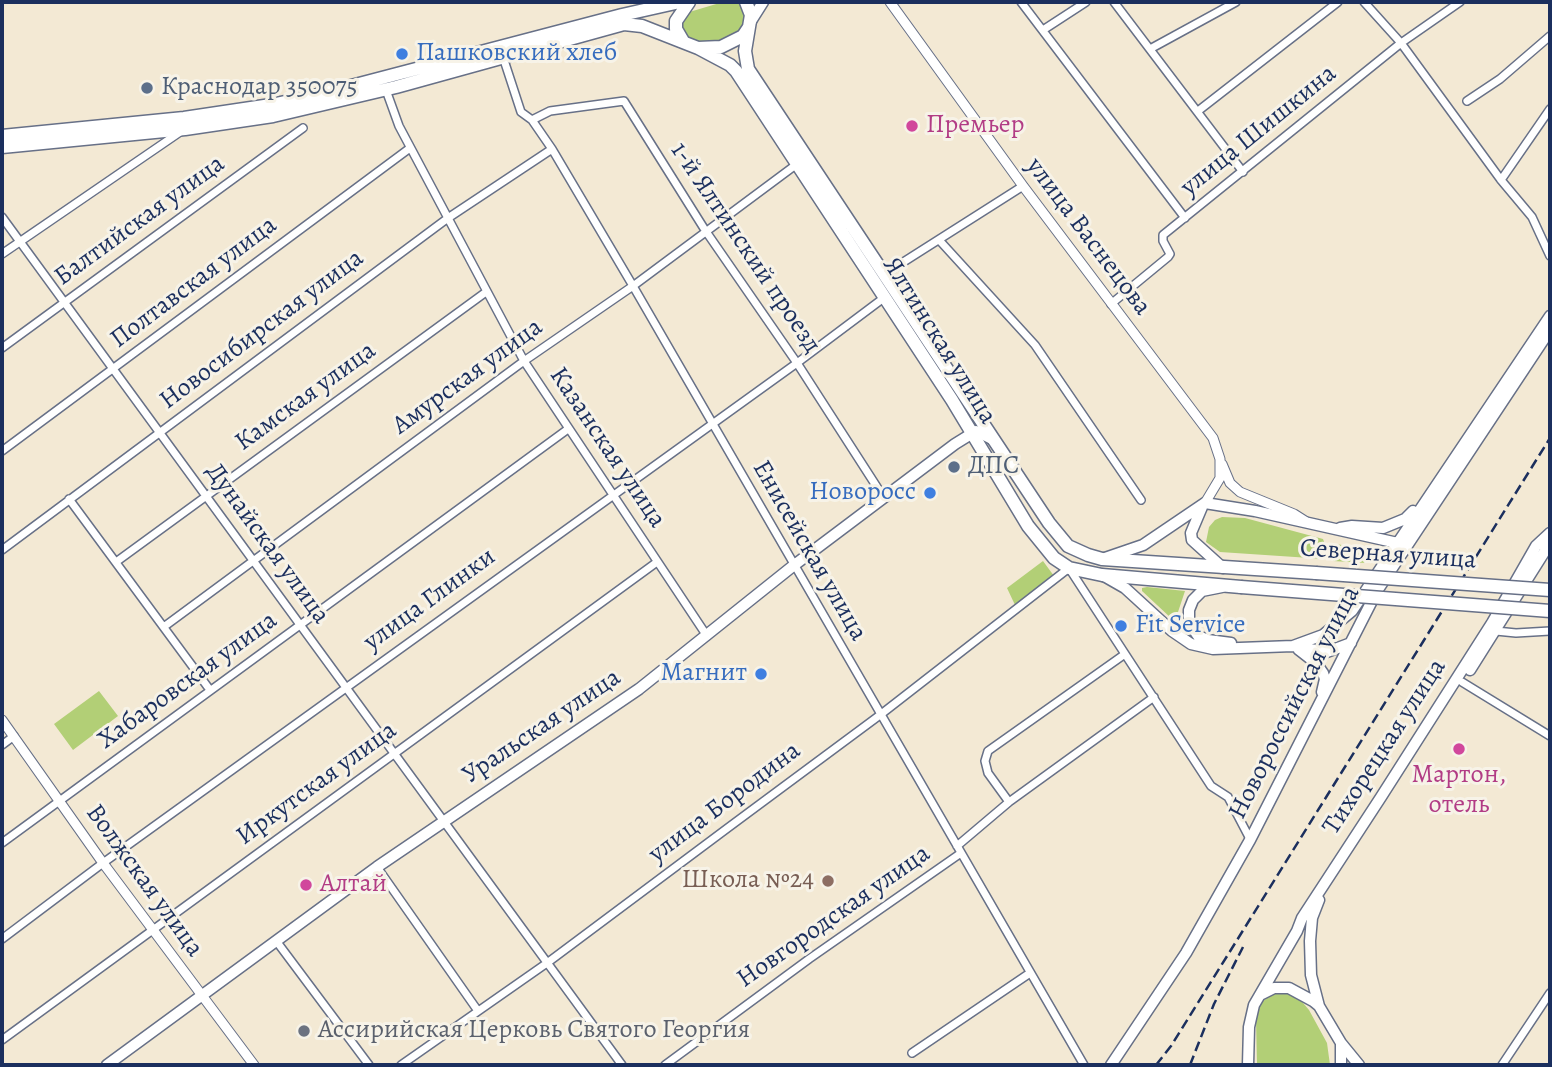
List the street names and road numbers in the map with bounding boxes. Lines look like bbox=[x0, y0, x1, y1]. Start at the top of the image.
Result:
street label: улица Шишкина bbox=[1175, 59, 1343, 203]
street label: 1-й Ялтинский проезд bbox=[663, 137, 827, 359]
street label: Балтийская улица bbox=[49, 149, 231, 293]
street label: улица Васнецова bbox=[1019, 152, 1157, 322]
street label: Полтавская улица bbox=[105, 210, 283, 356]
street label: Новосибирская улица bbox=[154, 243, 370, 417]
street label: Ялтинская улица bbox=[875, 252, 1003, 430]
street label: Амурская улица bbox=[387, 312, 549, 442]
street label: Камская улица bbox=[230, 336, 382, 458]
street label: Казанская улица bbox=[542, 362, 672, 534]
street label: Енисейская улица bbox=[745, 455, 873, 647]
street label: Дунайская улица bbox=[198, 458, 336, 630]
street label: Северная улица bbox=[1299, 533, 1477, 577]
street label: улица Глинки bbox=[358, 542, 502, 658]
street label: Новороссийская улица bbox=[1223, 581, 1367, 825]
street label: Хабаровская улица bbox=[92, 606, 284, 756]
street label: Тихорецкая улица bbox=[1317, 653, 1453, 841]
street label: Уральская улица bbox=[457, 663, 627, 791]
street label: Иркутская улица bbox=[231, 715, 403, 853]
street label: улица Бородина bbox=[643, 736, 807, 870]
street label: Волжская улица bbox=[78, 799, 210, 963]
street label: Новгородская улица bbox=[731, 839, 937, 995]

